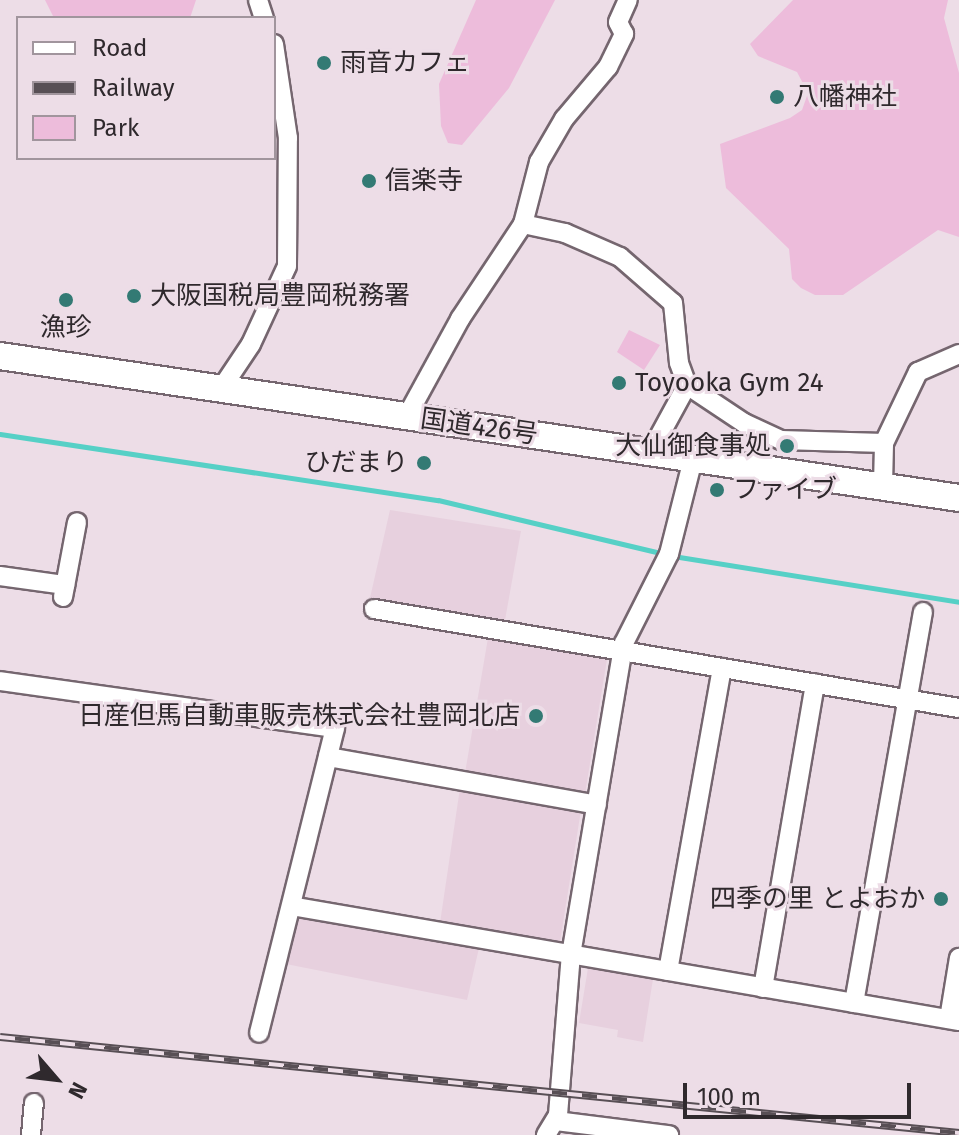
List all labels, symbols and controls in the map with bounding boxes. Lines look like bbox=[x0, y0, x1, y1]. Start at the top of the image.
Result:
legend bbox=[16, 16, 276, 160]
text: Road bbox=[92, 34, 147, 62]
place label: 雨音カフェ bbox=[340, 47, 470, 79]
marker: 雨音カフェ bbox=[315, 54, 333, 72]
text: Railway bbox=[92, 74, 175, 102]
place label: 八幡神社 bbox=[793, 81, 897, 113]
marker: 八幡神社 bbox=[768, 88, 786, 106]
text: Park bbox=[92, 114, 139, 142]
place label: 信楽寺 bbox=[385, 165, 463, 197]
marker: 信楽寺 bbox=[360, 172, 378, 190]
place label: 大阪国税局豊岡税務署 bbox=[150, 280, 410, 312]
marker: 大阪国税局豊岡税務署 bbox=[125, 287, 143, 305]
marker: 漁珍 bbox=[57, 291, 75, 309]
place label: 漁珍 bbox=[40, 312, 92, 344]
place label: Toyooka Gym 24 bbox=[635, 367, 823, 399]
marker: Toyooka Gym 24 bbox=[610, 374, 628, 392]
street label: 国道426号 bbox=[418, 403, 540, 451]
place label: 大仙御食事処 bbox=[615, 430, 771, 462]
marker: 大仙御食事処 bbox=[778, 437, 796, 455]
place label: ひだまり bbox=[304, 447, 408, 479]
marker: ひだまり bbox=[415, 454, 433, 472]
place label: ファイブ bbox=[733, 474, 837, 506]
marker: ファイブ bbox=[708, 481, 726, 499]
place label: 日産但馬自動車販売株式会社豊岡北店 bbox=[78, 700, 520, 732]
marker: 日産但馬自動車販売株式会社豊岡北店 bbox=[527, 707, 545, 725]
place label: 四季の里 とよおか bbox=[710, 883, 925, 915]
marker: 四季の里 とよおか bbox=[932, 890, 950, 908]
north arrow bbox=[16, 1039, 96, 1119]
scale bar bbox=[687, 1067, 915, 1117]
text: N bbox=[62, 1078, 93, 1103]
text: 100 m bbox=[697, 1083, 761, 1111]

